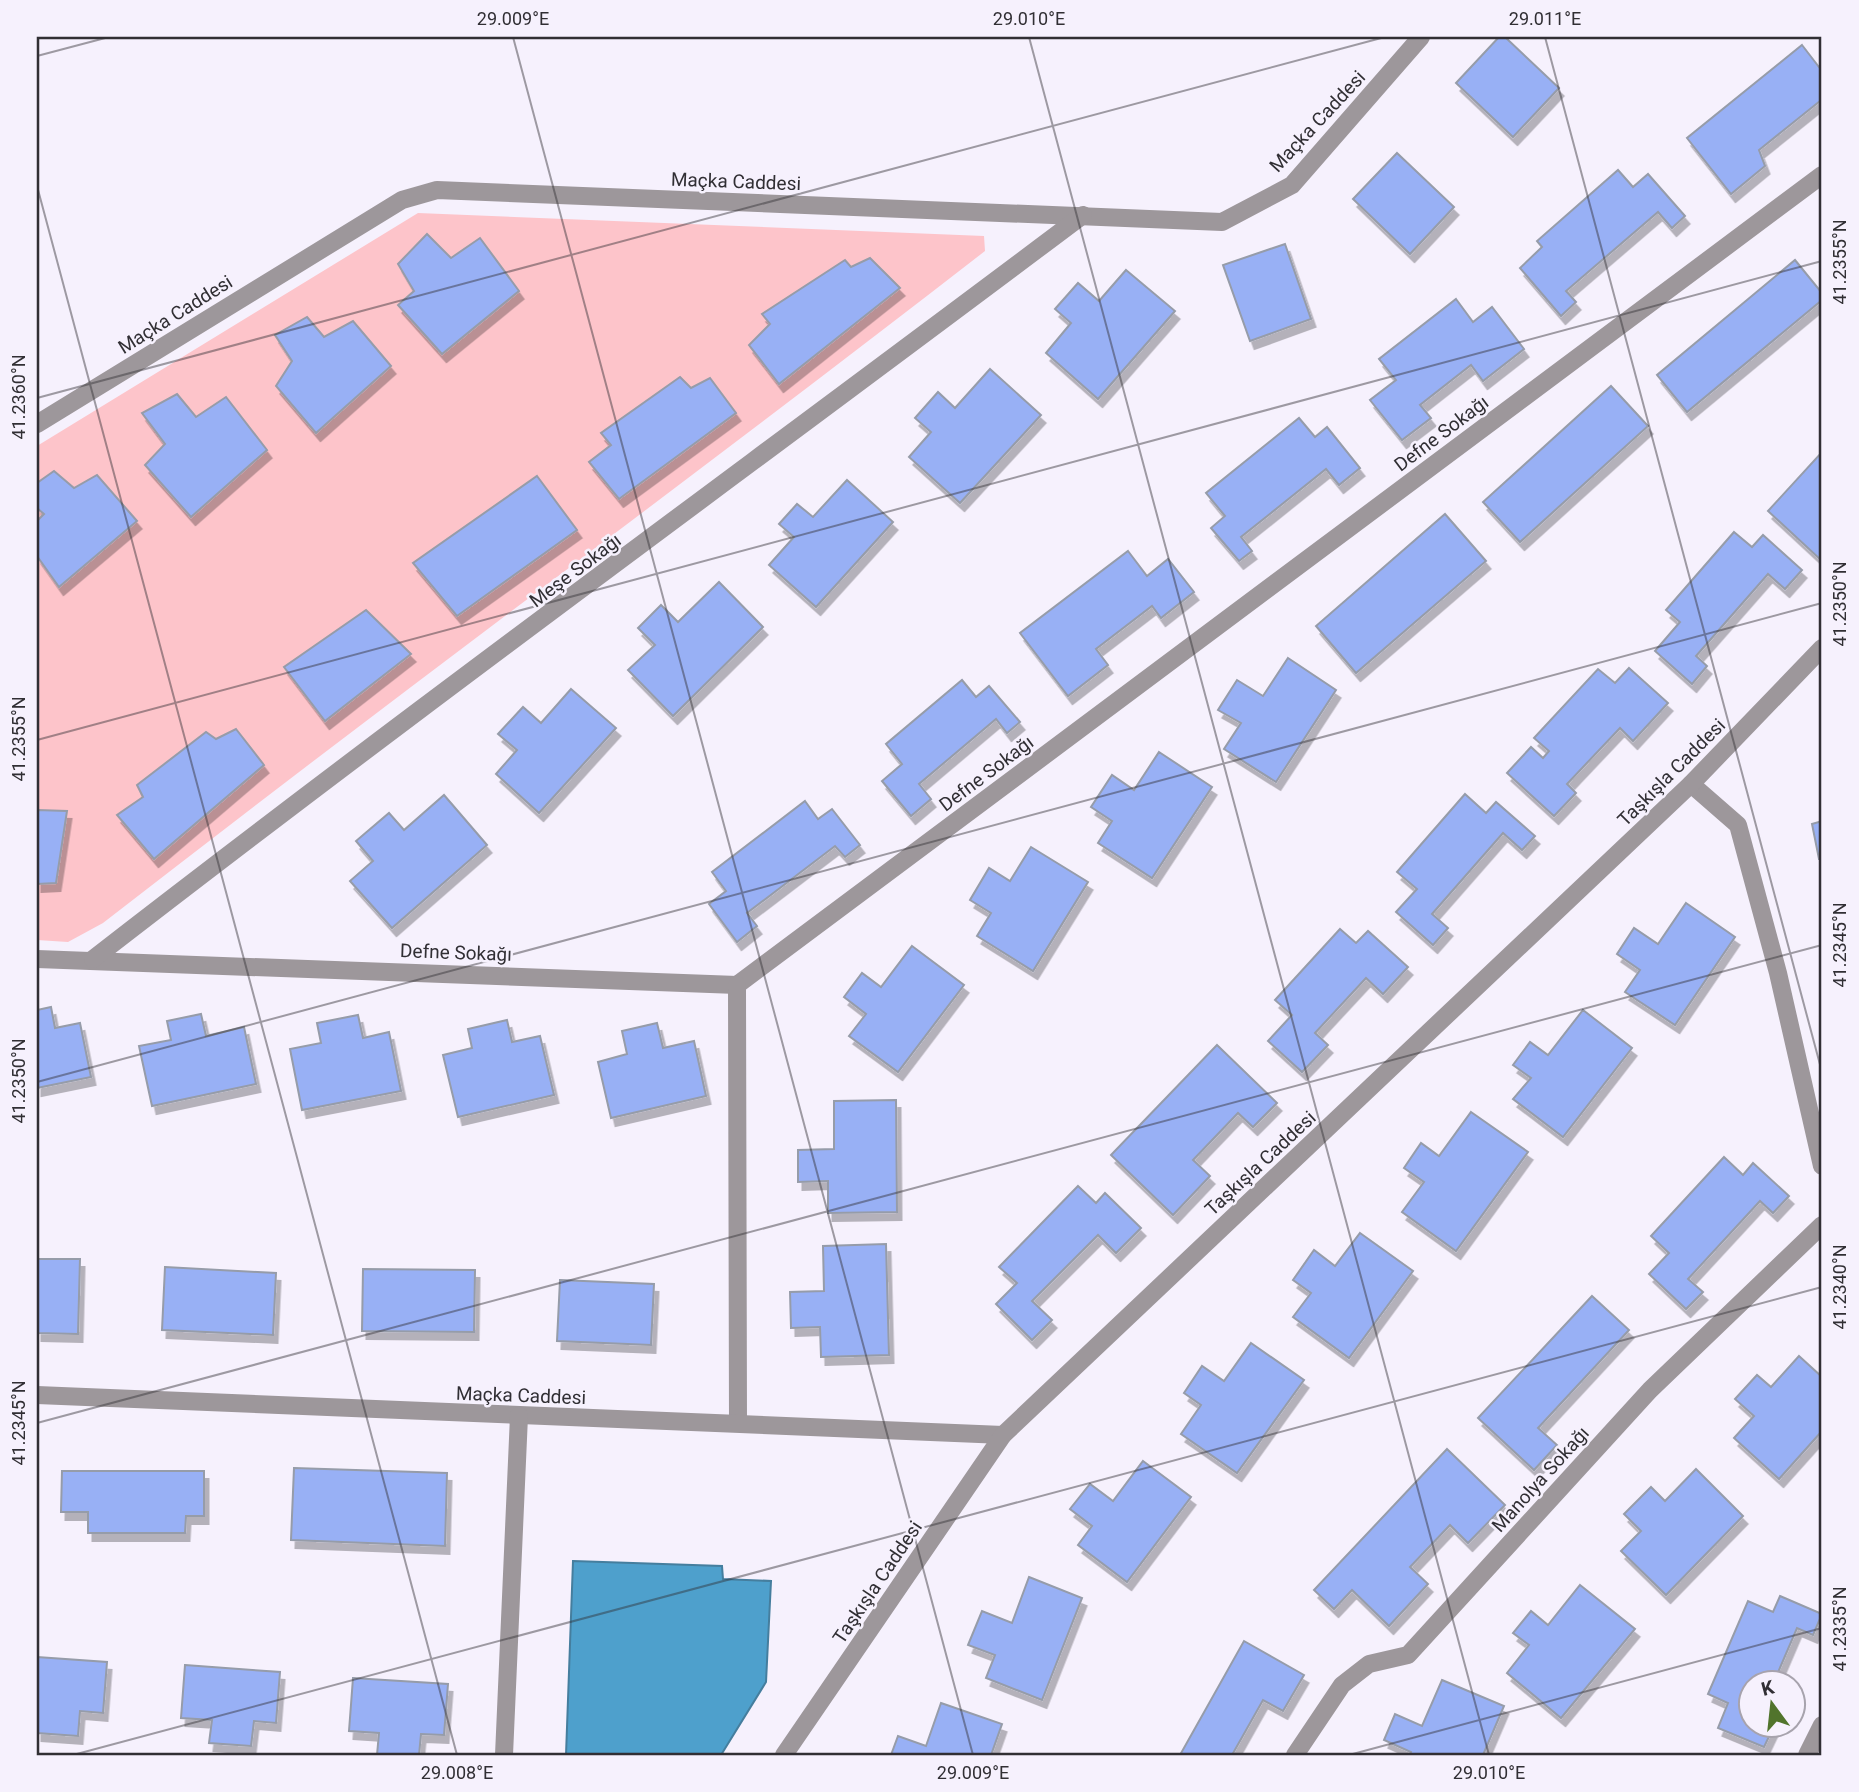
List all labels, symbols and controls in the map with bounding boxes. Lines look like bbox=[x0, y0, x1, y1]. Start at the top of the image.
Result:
text: 29.009°E bbox=[477, 8, 549, 29]
text: 29.010°E bbox=[993, 8, 1065, 29]
text: 29.011°E bbox=[1509, 8, 1581, 29]
street label: Maçka Caddesi bbox=[1265, 66, 1370, 177]
street label: Maçka Caddesi bbox=[671, 168, 801, 195]
text: 41.2355°N bbox=[1829, 219, 1850, 305]
street label: Maçka Caddesi bbox=[114, 270, 237, 359]
text: 41.2360°N bbox=[8, 354, 29, 440]
street label: Defne Sokağı bbox=[1390, 391, 1493, 476]
street label: Meşe Sokağı bbox=[525, 529, 626, 612]
text: 41.2350°N bbox=[1829, 561, 1850, 647]
text: 41.2355°N bbox=[8, 696, 29, 782]
street label: Taşkışla Caddesi bbox=[1613, 714, 1730, 831]
street label: Defne Sokağı bbox=[935, 731, 1038, 816]
text: 41.2345°N bbox=[1829, 902, 1850, 988]
street label: Defne Sokağı bbox=[400, 939, 512, 966]
text: 41.2350°N bbox=[8, 1038, 29, 1124]
street label: Taşkışla Caddesi bbox=[1200, 1106, 1320, 1220]
text: 41.2340°N bbox=[1829, 1244, 1850, 1330]
text: 41.2345°N bbox=[8, 1380, 29, 1466]
street label: Maçka Caddesi bbox=[456, 1382, 586, 1409]
street label: Manolya Sokağı bbox=[1487, 1422, 1594, 1537]
street label: Taşkışla Caddesi bbox=[828, 1517, 927, 1648]
text: 41.2335°N bbox=[1829, 1586, 1850, 1672]
north arrow bbox=[1736, 1670, 1806, 1740]
text: K bbox=[1759, 1675, 1777, 1701]
text: 29.008°E bbox=[421, 1762, 493, 1783]
text: 29.009°E bbox=[937, 1762, 1009, 1783]
text: 29.010°E bbox=[1453, 1762, 1525, 1783]

